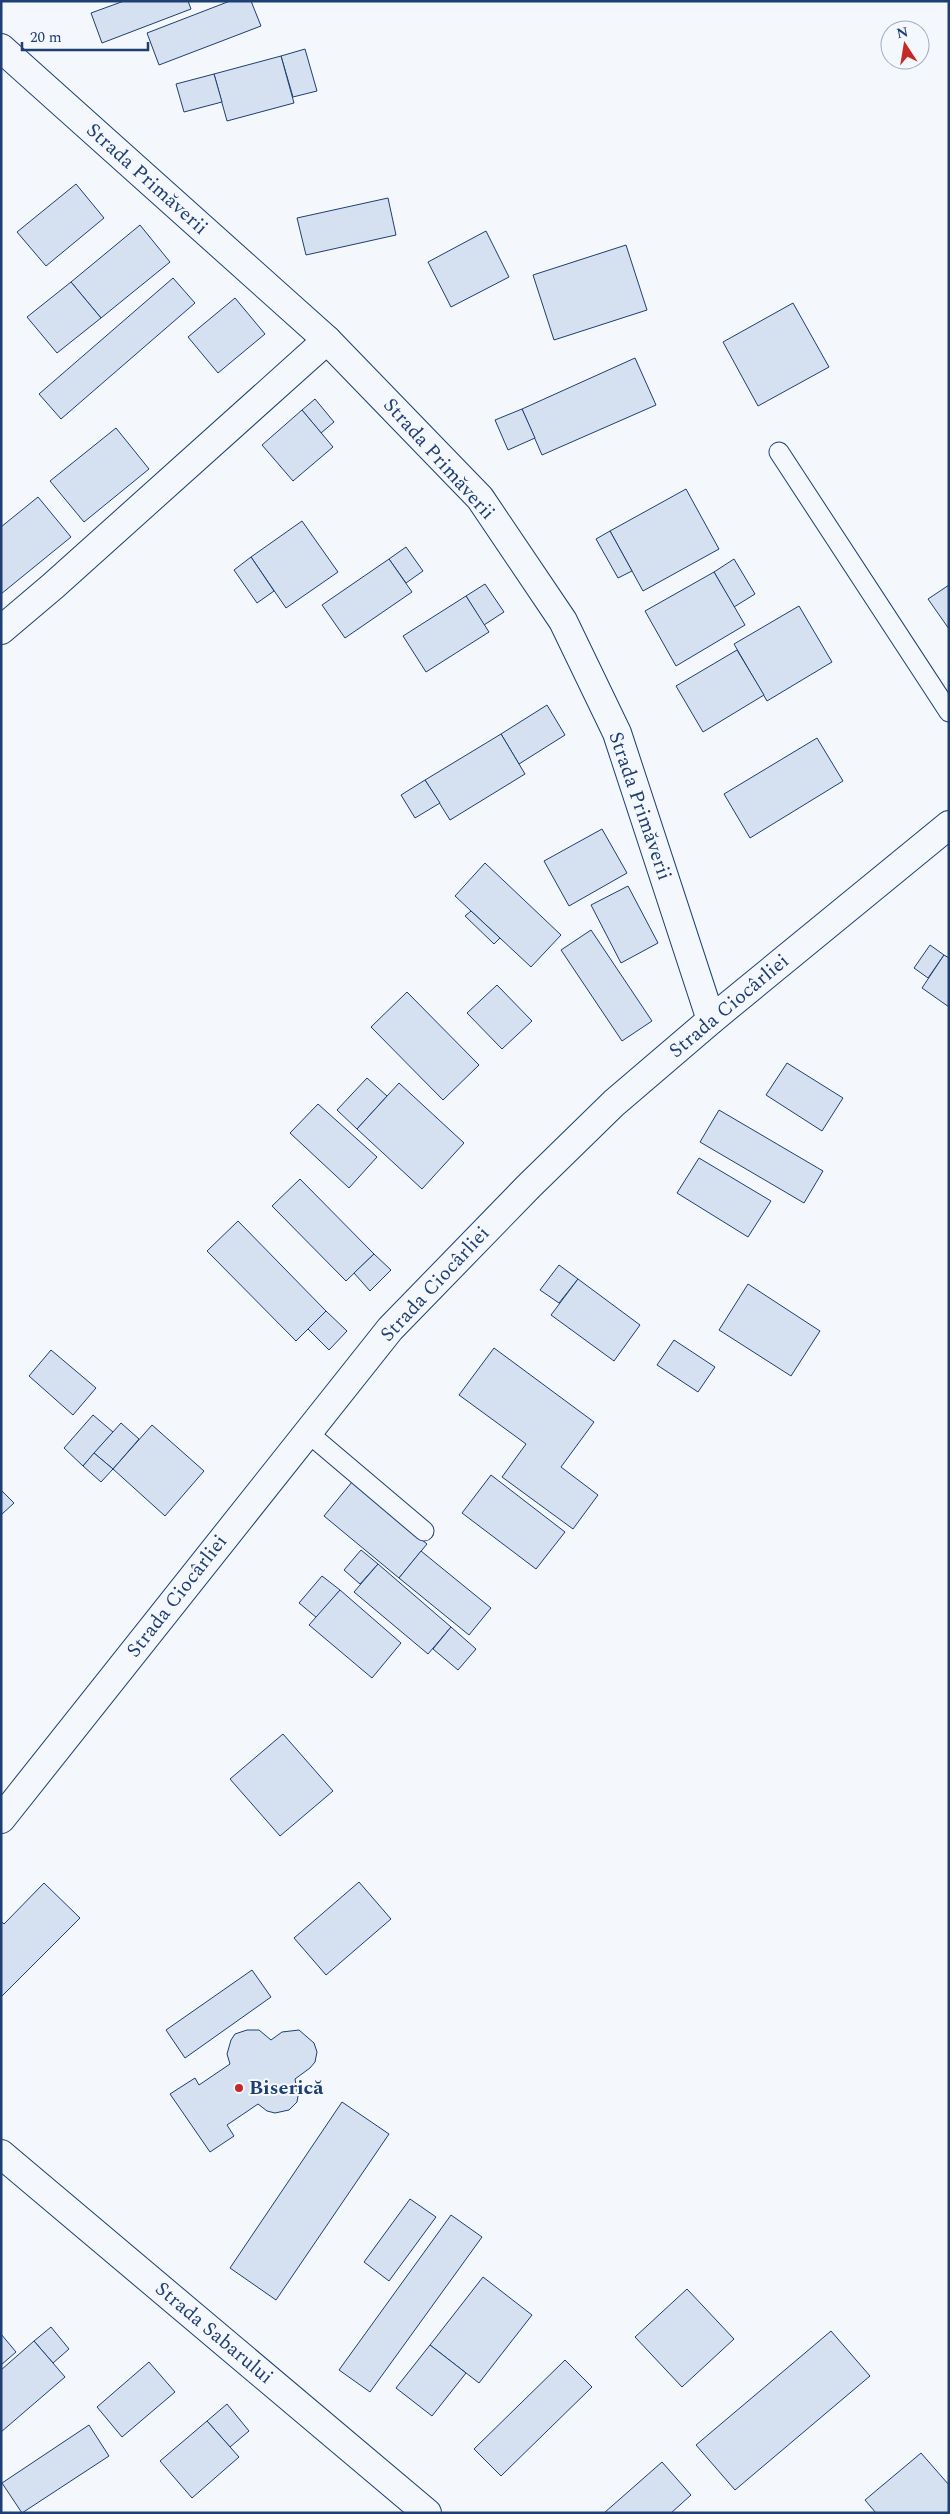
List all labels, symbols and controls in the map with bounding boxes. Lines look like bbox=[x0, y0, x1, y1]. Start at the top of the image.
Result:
scale bar bbox=[22, 20, 149, 52]
north arrow bbox=[880, 20, 930, 70]
text: N bbox=[895, 21, 910, 44]
text: 20 m bbox=[30, 26, 62, 49]
street label: Strada Primăverii bbox=[79, 116, 215, 242]
street label: Strada Primăverii bbox=[376, 391, 502, 527]
street label: Strada Primăverii bbox=[601, 728, 679, 884]
street label: Strada Ciocârliei bbox=[662, 947, 796, 1065]
street label: Strada Ciocârliei bbox=[373, 1219, 497, 1349]
street label: Strada Ciocârliei bbox=[119, 1528, 235, 1664]
place label: Biserică bbox=[249, 2073, 324, 2103]
marker: Biserică bbox=[233, 2082, 245, 2094]
street label: Strada Sabarului bbox=[148, 2274, 280, 2392]

